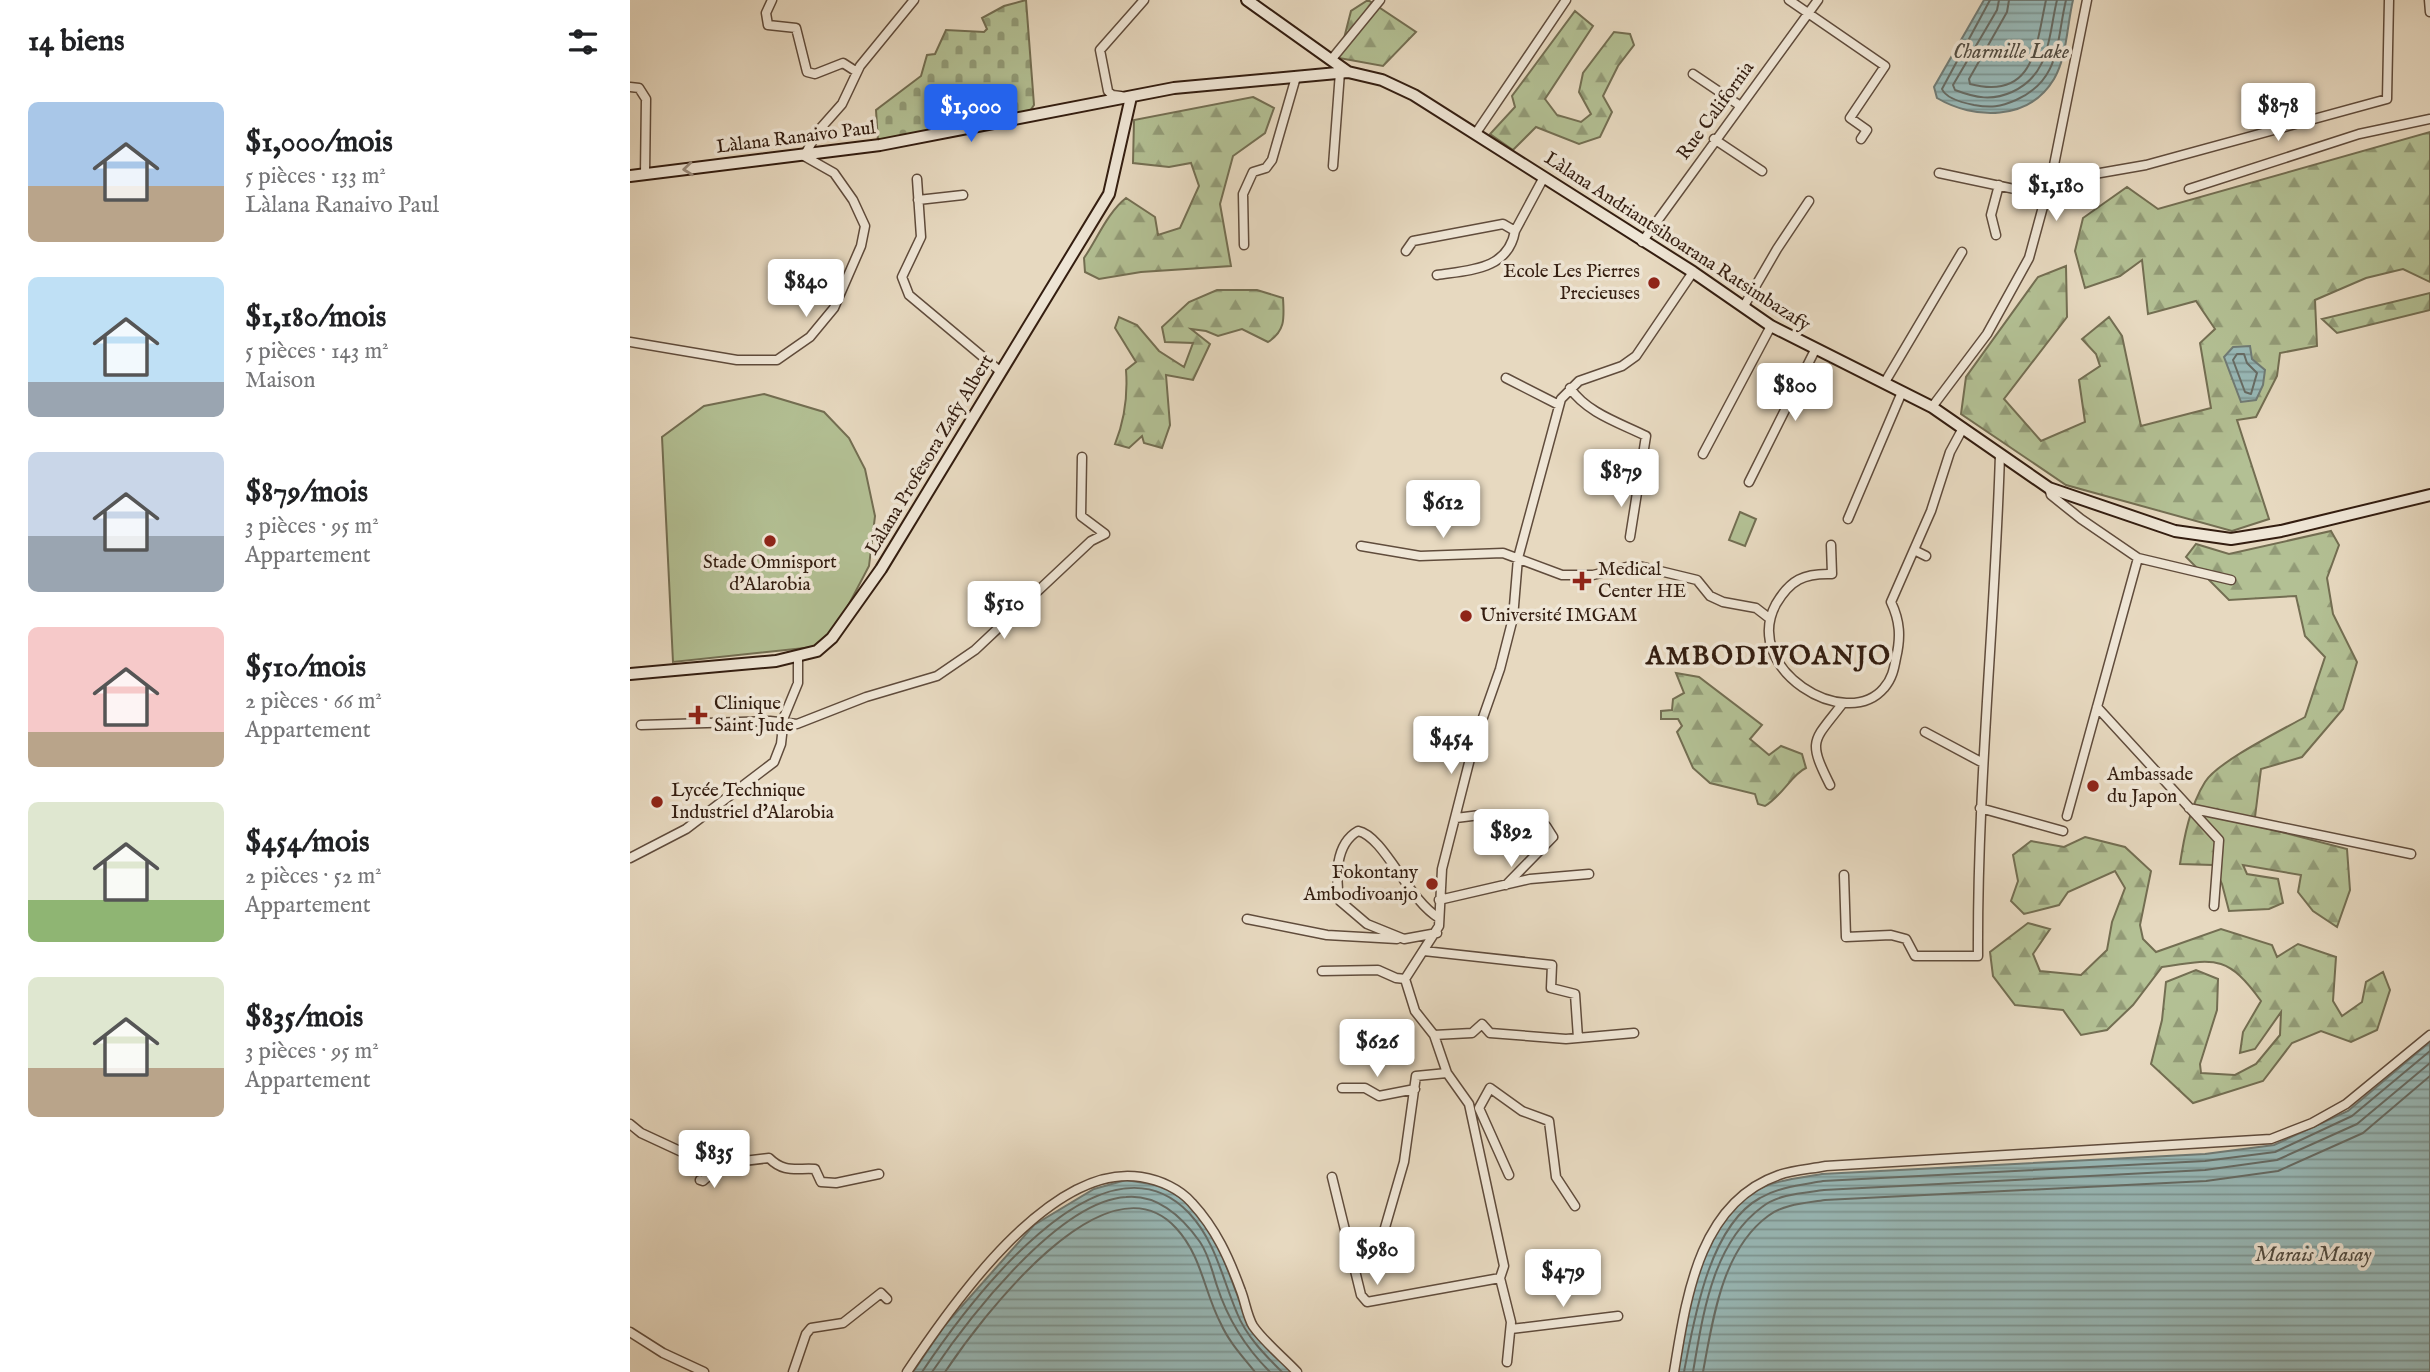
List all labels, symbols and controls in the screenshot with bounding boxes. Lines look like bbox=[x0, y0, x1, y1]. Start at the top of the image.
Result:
text: 14 biens bbox=[28, 23, 125, 61]
icon: filters bbox=[564, 23, 602, 61]
water label: Charmille Lake bbox=[1953, 39, 2069, 66]
street label: Rue California bbox=[1672, 56, 1760, 165]
pin: $878 bbox=[2237, 83, 2319, 143]
pin: $1,000 bbox=[914, 85, 1028, 144]
text: $878 bbox=[2257, 91, 2299, 120]
text: $1,000 bbox=[940, 92, 1002, 121]
street label: Làlana Ranaivo Paul bbox=[715, 116, 878, 160]
text: $1,000/mois bbox=[245, 124, 393, 162]
icon: home bbox=[84, 130, 168, 214]
street label: Làlana Andriantsihoarana Ratsimbazafy bbox=[1539, 147, 1815, 338]
one-way arrow bbox=[682, 161, 694, 176]
text: 5 pièces · 133 m² bbox=[245, 162, 386, 191]
pin: $1,180 bbox=[1999, 164, 2113, 223]
text: $1,180 bbox=[2028, 171, 2084, 200]
text: Làlana Ranaivo Paul bbox=[245, 191, 439, 220]
pin: $840 bbox=[765, 260, 847, 319]
place label: Ecole Les Pierres Precieuses bbox=[1503, 260, 1640, 306]
text: $840 bbox=[784, 267, 828, 296]
marker: Ecole Les Pierres Precieuses bbox=[1646, 275, 1662, 291]
text: $1,180/mois bbox=[245, 299, 386, 337]
icon: home bbox=[84, 305, 168, 389]
text: 5 pièces · 143 m² bbox=[245, 337, 389, 366]
street label: Làlana Profesora Zafy Albert bbox=[861, 350, 1000, 560]
pin: $800 bbox=[1754, 364, 1836, 423]
text: Maison bbox=[245, 366, 315, 395]
text: $800 bbox=[1773, 371, 1817, 400]
pin: $879 bbox=[1580, 449, 1662, 509]
text: $879 bbox=[1600, 457, 1642, 486]
text: $879/mois bbox=[245, 474, 368, 512]
icon: home bbox=[84, 480, 168, 564]
pin: $612 bbox=[1402, 480, 1484, 540]
text: $612 bbox=[1422, 488, 1464, 517]
text: 3 pièces · 95 m² bbox=[245, 512, 379, 541]
marker: Stade Omnisport d'Alarobia bbox=[762, 533, 778, 549]
text: Appartement bbox=[245, 541, 371, 570]
place label: Stade Omnisport d'Alarobia bbox=[703, 551, 837, 597]
place label: Medical Center HE bbox=[1598, 558, 1686, 604]
marker: Medical Center HE bbox=[1572, 571, 1592, 591]
pin: $510 bbox=[963, 582, 1045, 641]
text: $510 bbox=[984, 589, 1024, 618]
place label: Université IMGAM bbox=[1480, 604, 1637, 628]
marker: Université IMGAM bbox=[1458, 608, 1474, 624]
district label: AMBODIVOANJO bbox=[1645, 640, 1892, 673]
text: $510/mois bbox=[245, 649, 366, 687]
icon: home bbox=[84, 655, 168, 739]
text: 2 pièces · 66 m² bbox=[245, 687, 382, 716]
place label: Clinique Saint Jude bbox=[714, 692, 794, 738]
marker: Clinique Saint Jude bbox=[688, 705, 708, 725]
text: Appartement bbox=[245, 716, 371, 745]
pin: $454 bbox=[1410, 716, 1492, 776]
text: $454 bbox=[1429, 724, 1473, 753]
place label: Ambassade du Japon bbox=[2106, 763, 2194, 809]
marker: Ambassade du Japon bbox=[2085, 778, 2101, 794]
place label: Lycée Technique Industriel d'Alarobia bbox=[671, 779, 835, 825]
marker: Lycée Technique Industriel d'Alarobia bbox=[649, 794, 665, 810]
pin: $892 bbox=[1470, 810, 1552, 869]
text: $892 bbox=[1490, 817, 1532, 846]
text: $454/mois bbox=[245, 824, 370, 862]
icon: home bbox=[84, 830, 168, 914]
place label: Fokontany Ambodivoanjo bbox=[1303, 861, 1419, 907]
text: 2 pièces · 52 m² bbox=[245, 862, 382, 891]
marker: Fokontany Ambodivoanjo bbox=[1424, 876, 1440, 892]
text: Appartement bbox=[245, 891, 371, 920]
text: $835/mois bbox=[245, 999, 363, 1037]
icon: home bbox=[84, 1005, 168, 1089]
pin: $626 bbox=[1336, 1020, 1418, 1079]
text: $626 bbox=[1356, 1027, 1398, 1056]
text: 3 pièces · 95 m² bbox=[245, 1037, 379, 1066]
text: Appartement bbox=[245, 1066, 371, 1095]
pin: $835 bbox=[673, 1130, 755, 1190]
text: $835 bbox=[695, 1138, 733, 1167]
pin: $980 bbox=[1336, 1228, 1418, 1287]
text: $980 bbox=[1355, 1235, 1399, 1264]
water label: Marais Masay bbox=[2255, 1242, 2371, 1269]
pin: $479 bbox=[1522, 1250, 1604, 1309]
text: $479 bbox=[1541, 1257, 1585, 1286]

